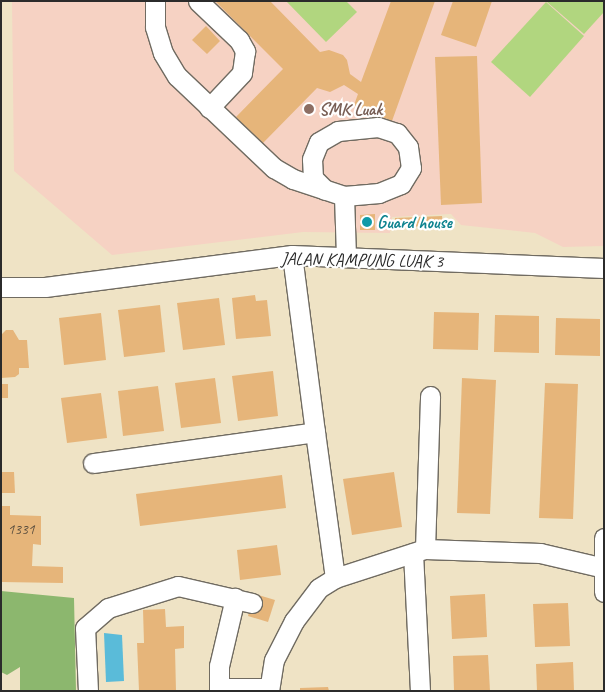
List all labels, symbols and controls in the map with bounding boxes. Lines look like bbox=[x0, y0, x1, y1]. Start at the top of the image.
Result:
place label: SMK Luak bbox=[319, 98, 382, 120]
marker: SMK Luak bbox=[303, 103, 315, 115]
place label: Guard house bbox=[377, 211, 452, 233]
marker: Guard house bbox=[361, 216, 373, 228]
street label: JALAN KAMPUNG LUAK 3 bbox=[280, 248, 444, 272]
house number: 1331 bbox=[8, 521, 34, 539]

